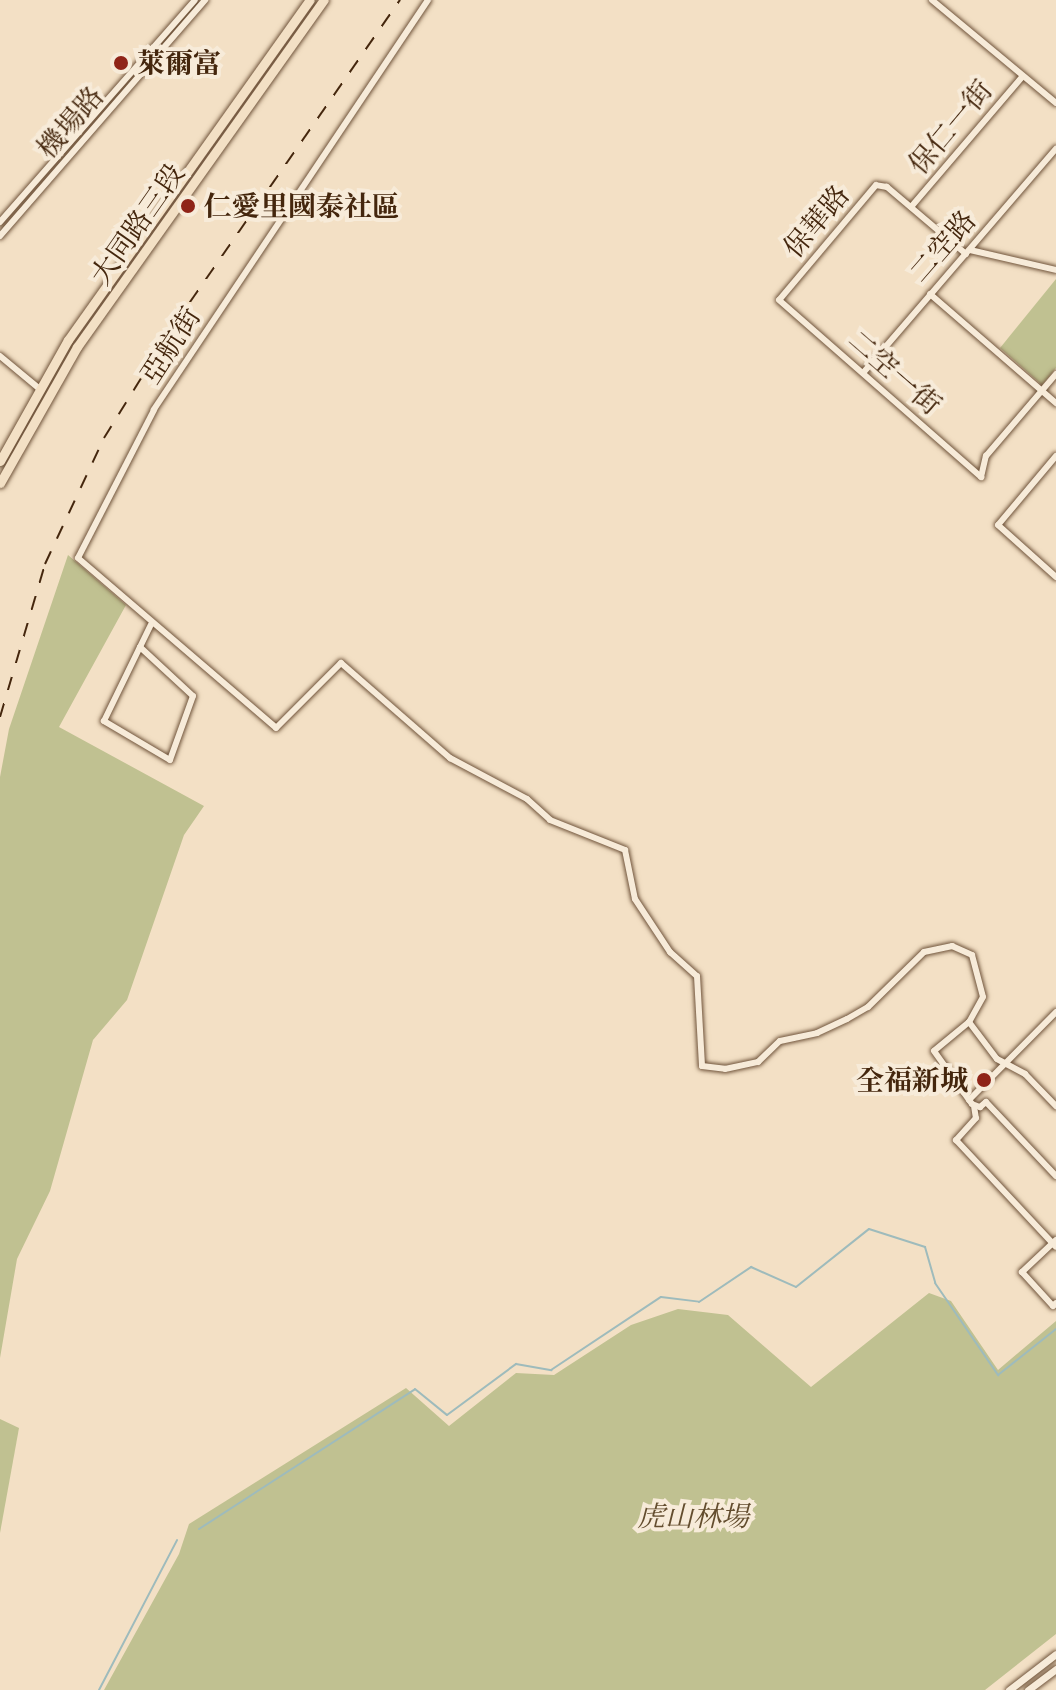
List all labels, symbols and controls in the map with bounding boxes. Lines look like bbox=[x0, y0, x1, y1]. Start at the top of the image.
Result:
place label: 萊爾富 bbox=[137, 46, 221, 80]
marker: 萊爾富 bbox=[112, 54, 130, 72]
street label: 保仁一街 bbox=[901, 73, 999, 181]
street label: 機場路 bbox=[30, 79, 110, 165]
street label: 大同路三段 bbox=[83, 157, 191, 291]
street label: 保華路 bbox=[776, 178, 856, 264]
place label: 仁愛里國泰社區 bbox=[204, 189, 400, 223]
marker: 仁愛里國泰社區 bbox=[179, 197, 197, 215]
street label: 二空路 bbox=[902, 203, 982, 289]
street label: 亞航街 bbox=[133, 301, 207, 389]
street label: 二空一街 bbox=[842, 323, 948, 421]
place label: 全福新城 bbox=[856, 1063, 968, 1097]
marker: 全福新城 bbox=[975, 1071, 993, 1089]
park label: 虎山林場 bbox=[637, 1499, 749, 1533]

